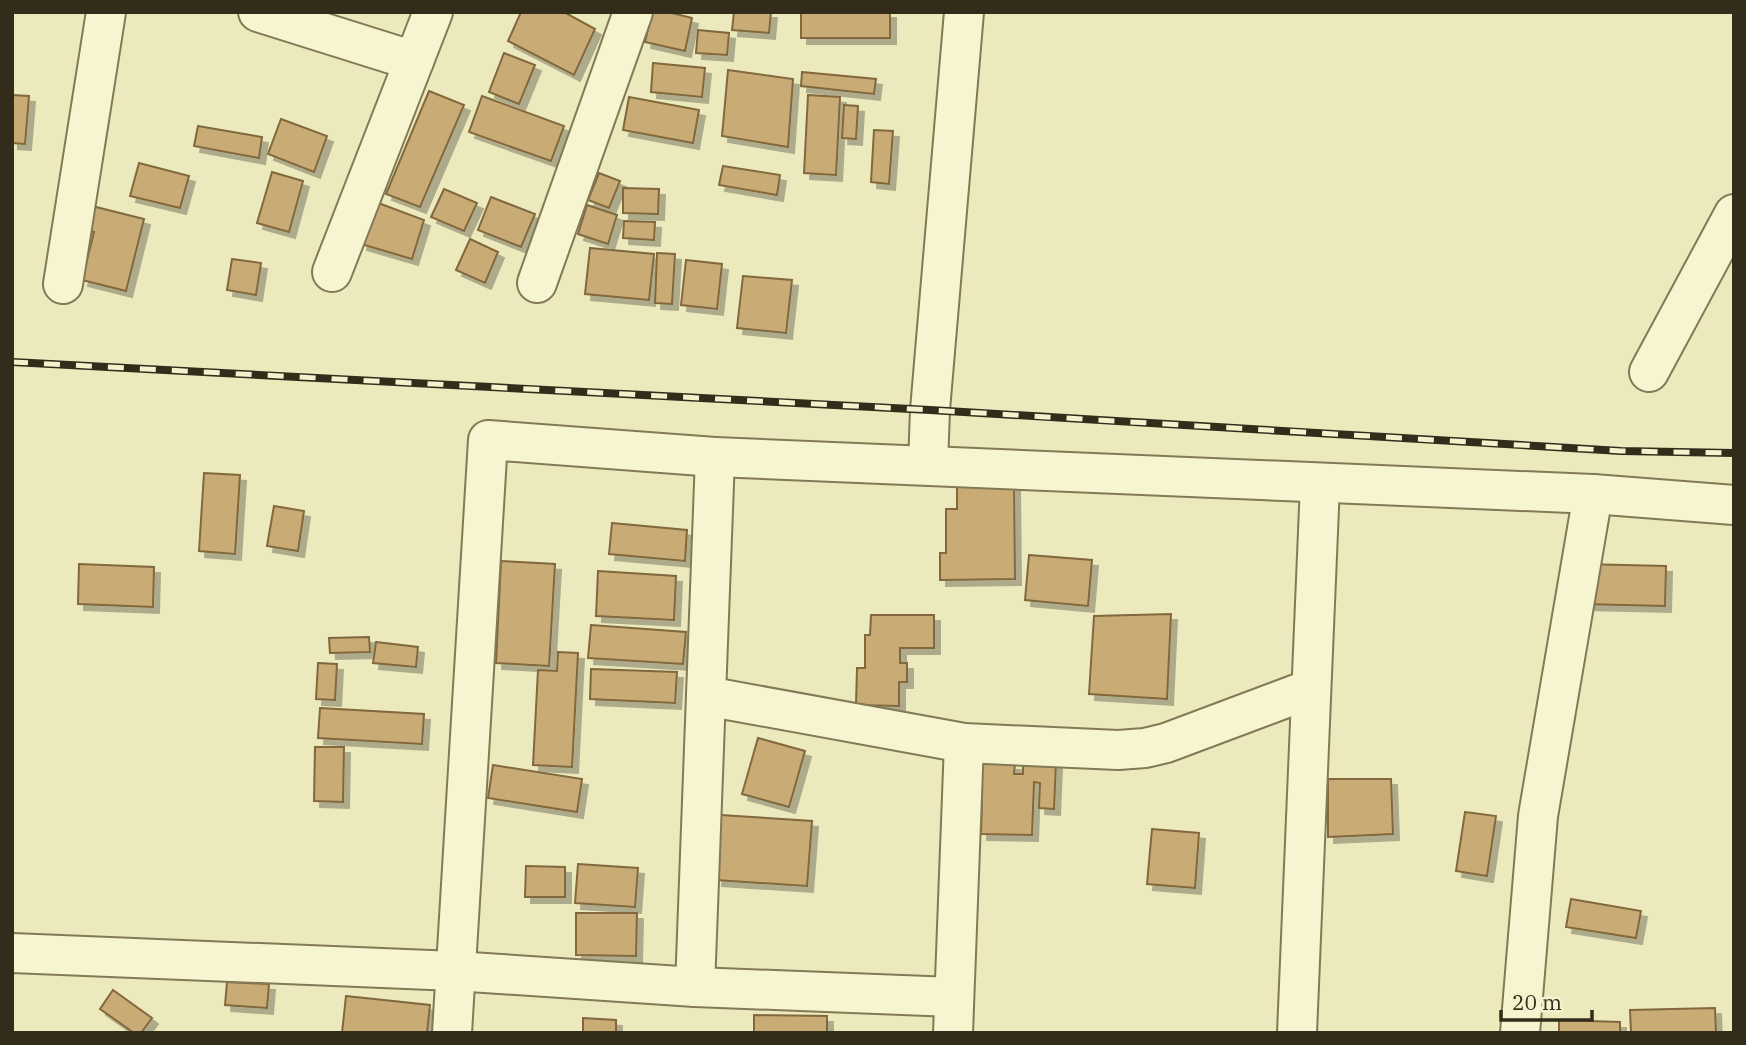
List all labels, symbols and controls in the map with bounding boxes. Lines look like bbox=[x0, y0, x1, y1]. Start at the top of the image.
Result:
scale bar bbox=[1501, 978, 1592, 1022]
text: 20 m bbox=[1512, 988, 1562, 1016]

